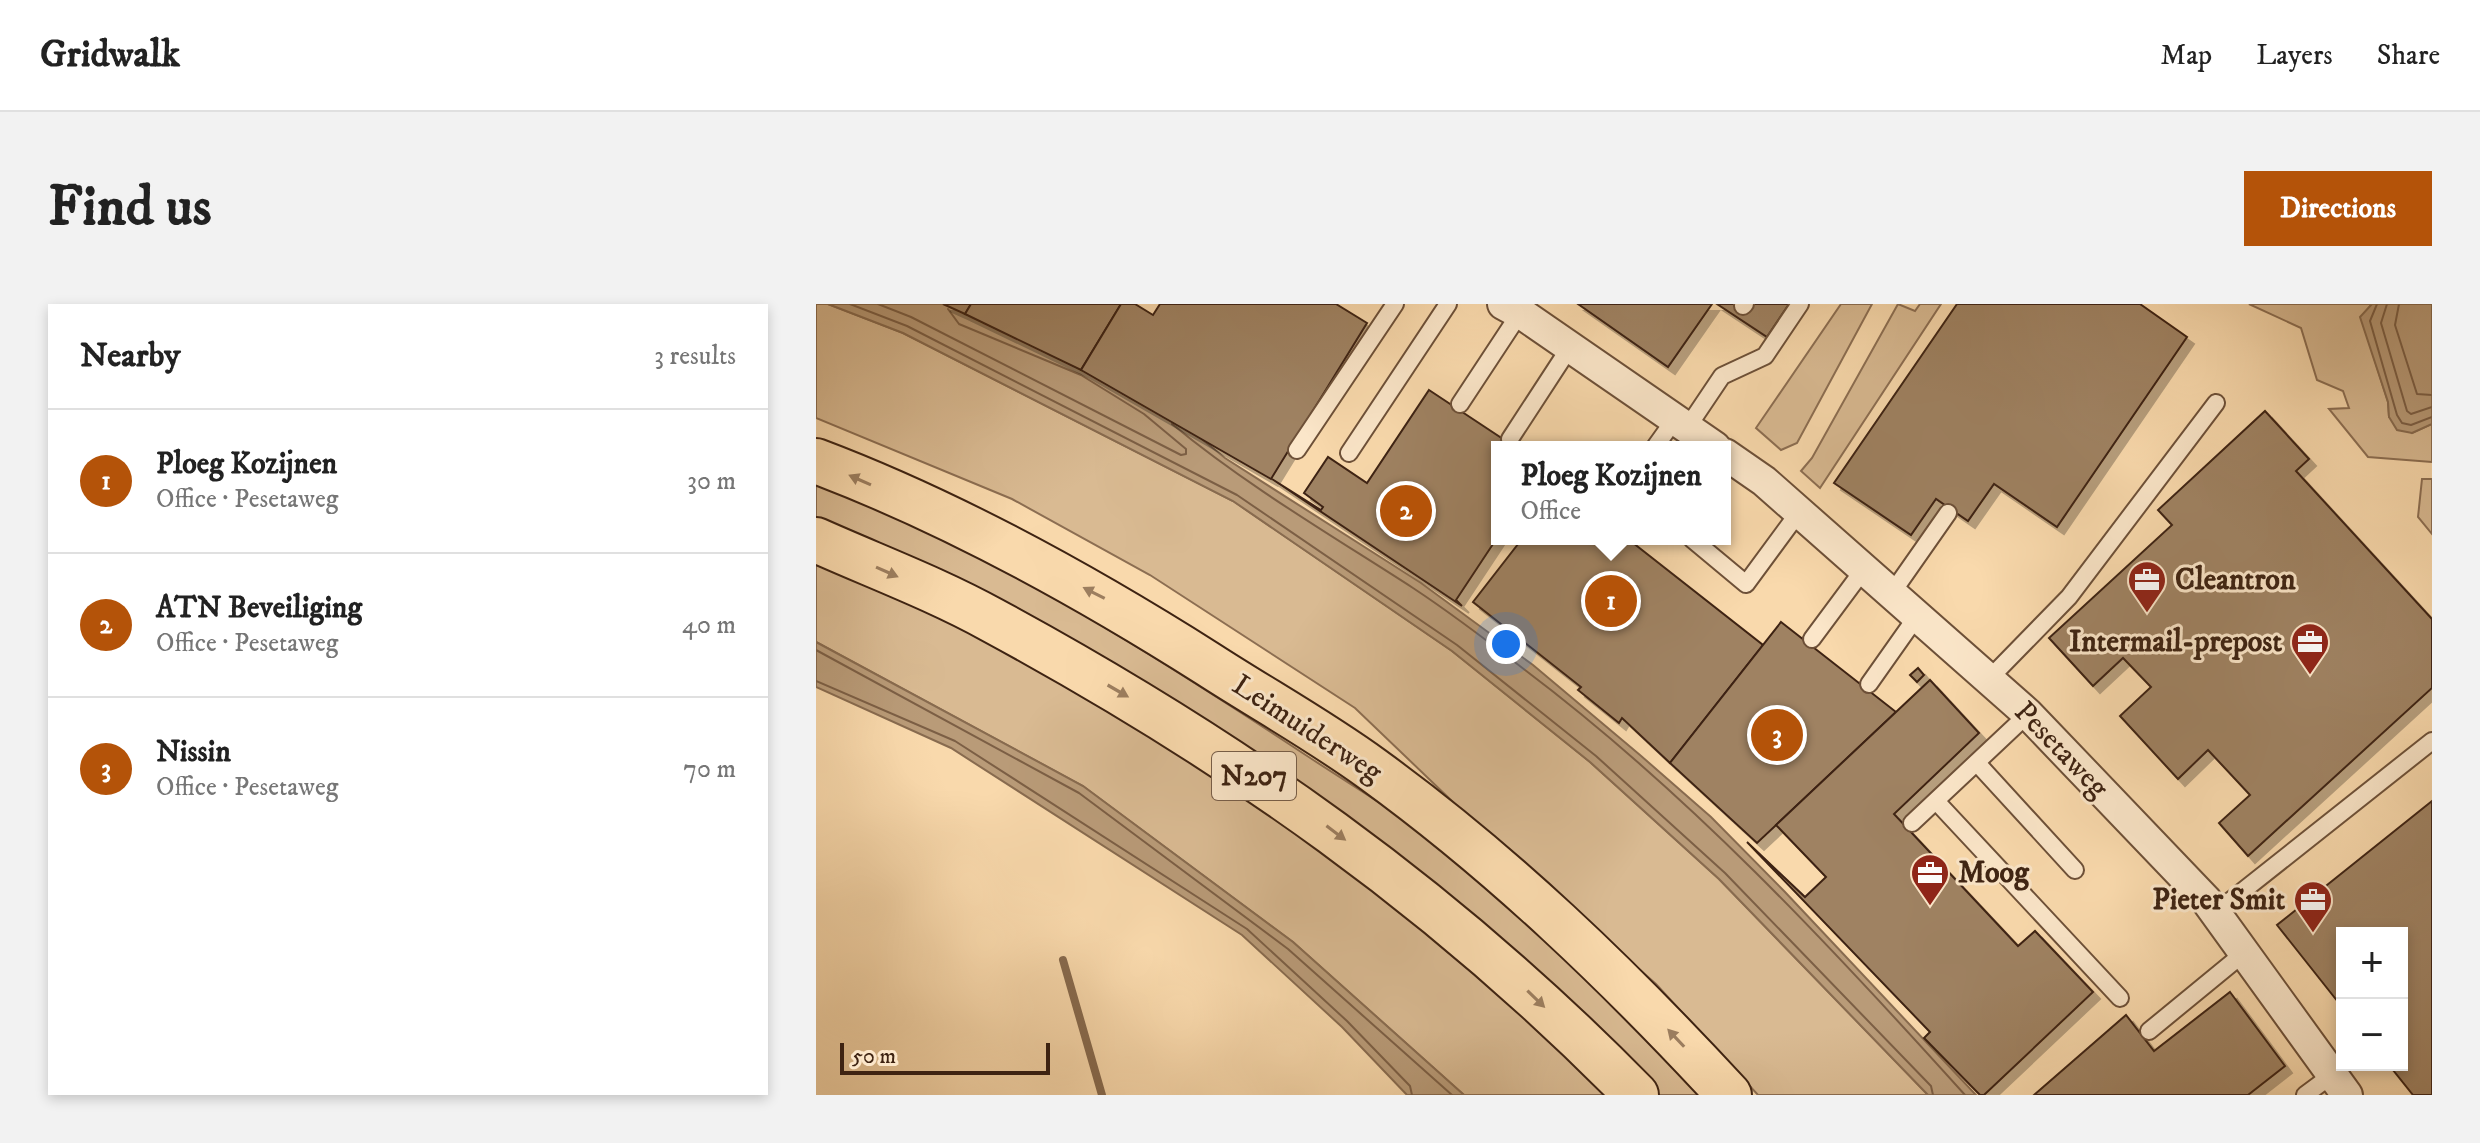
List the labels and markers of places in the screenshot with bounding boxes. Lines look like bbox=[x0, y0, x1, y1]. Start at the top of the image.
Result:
pin: 2 bbox=[1380, 481, 1432, 541]
office icon: Cleantron bbox=[2126, 559, 2168, 614]
place label: Cleantron bbox=[2175, 562, 2296, 599]
pin: 1 bbox=[1585, 571, 1637, 631]
office icon: Intermail-prepost bbox=[2289, 621, 2331, 676]
place label: Intermail-prepost bbox=[2069, 624, 2282, 661]
pin: 3 bbox=[1751, 705, 1803, 765]
office icon: Moog bbox=[1909, 852, 1951, 907]
place label: Moog bbox=[1958, 855, 2030, 892]
office icon: Pieter Smit bbox=[2292, 879, 2334, 934]
place label: Pieter Smit bbox=[2152, 882, 2285, 919]

